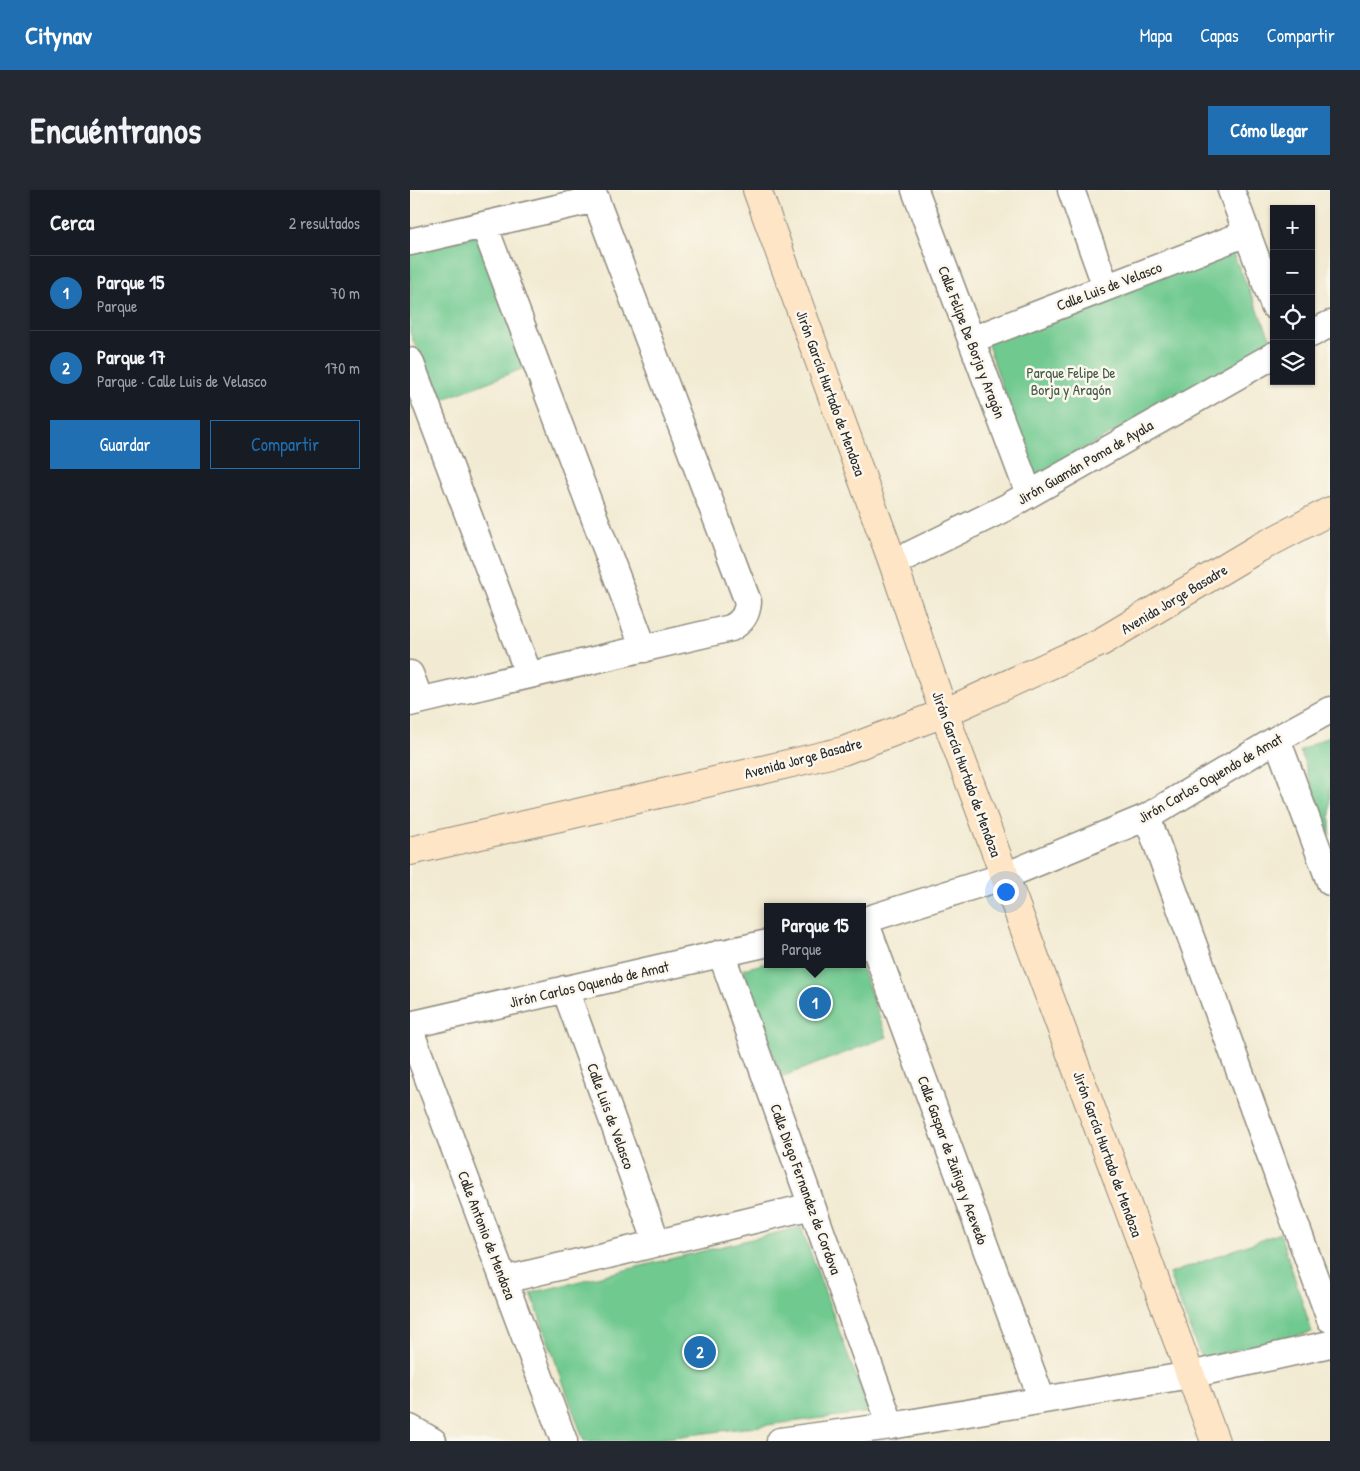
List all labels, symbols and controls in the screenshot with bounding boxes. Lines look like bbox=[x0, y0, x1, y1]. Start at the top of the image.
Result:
text: Citynav bbox=[25, 19, 92, 51]
text: Mapa bbox=[1140, 23, 1172, 48]
text: Capas bbox=[1200, 23, 1239, 48]
text: Compartir bbox=[1267, 23, 1335, 48]
button: Cómo llegar bbox=[1208, 106, 1330, 155]
text: Encuéntranos bbox=[30, 107, 201, 154]
map controls bbox=[1270, 205, 1315, 385]
button: + bbox=[1270, 205, 1315, 250]
text: Cerca bbox=[50, 208, 94, 237]
text: 2 resultados bbox=[289, 212, 360, 234]
button: − bbox=[1270, 250, 1315, 295]
street label: Calle Luis de Velasco bbox=[1053, 256, 1165, 316]
street label: Calle Felipe De Borja y Aragón bbox=[933, 263, 1011, 422]
text: Parque 15 bbox=[97, 269, 164, 295]
text: 1 bbox=[63, 282, 69, 304]
text: 70 m bbox=[330, 282, 360, 304]
text: Parque bbox=[97, 295, 137, 317]
button: locate bbox=[1270, 295, 1315, 340]
street label: Jirón García Hurtado de Mendoza bbox=[791, 307, 871, 479]
button: layers bbox=[1270, 340, 1315, 385]
text: Parque 17 bbox=[97, 344, 166, 370]
text: 2 bbox=[62, 357, 70, 379]
text: 170 m bbox=[325, 357, 360, 379]
park label: Parque Felipe De Borja y Aragón bbox=[1026, 362, 1116, 400]
text: Parque · Calle Luis de Velasco bbox=[97, 370, 267, 392]
street label: Jirón Guamán Poma de Ayala bbox=[1013, 414, 1157, 510]
button: Guardar bbox=[50, 420, 200, 469]
button: Compartir bbox=[210, 420, 360, 469]
street label: Avenida Jorge Basadre bbox=[1117, 559, 1231, 639]
street label: Jirón García Hurtado de Mendoza bbox=[927, 688, 1007, 860]
street label: Jirón Carlos Oquendo de Amat bbox=[1134, 728, 1287, 828]
street label: Avenida Jorge Basadre bbox=[742, 732, 864, 784]
your location bbox=[993, 879, 1019, 905]
popup bbox=[764, 903, 866, 968]
text: Parque 15 bbox=[781, 912, 849, 938]
text: Parque bbox=[781, 938, 822, 960]
street label: Jirón Carlos Oquendo de Amat bbox=[507, 955, 672, 1013]
pin: 1 bbox=[799, 984, 831, 1022]
street label: Calle Luis de Velasco bbox=[582, 1060, 640, 1172]
street label: Jirón García Hurtado de Mendoza bbox=[1068, 1068, 1148, 1240]
street label: Calle Gaspar de Zuñiga y Acevedo bbox=[913, 1073, 993, 1247]
street label: Calle Diego Fernandez de Cordova bbox=[765, 1101, 847, 1277]
street label: Calle Antonio de Mendoza bbox=[453, 1168, 521, 1302]
pin: 2 bbox=[684, 1333, 716, 1371]

